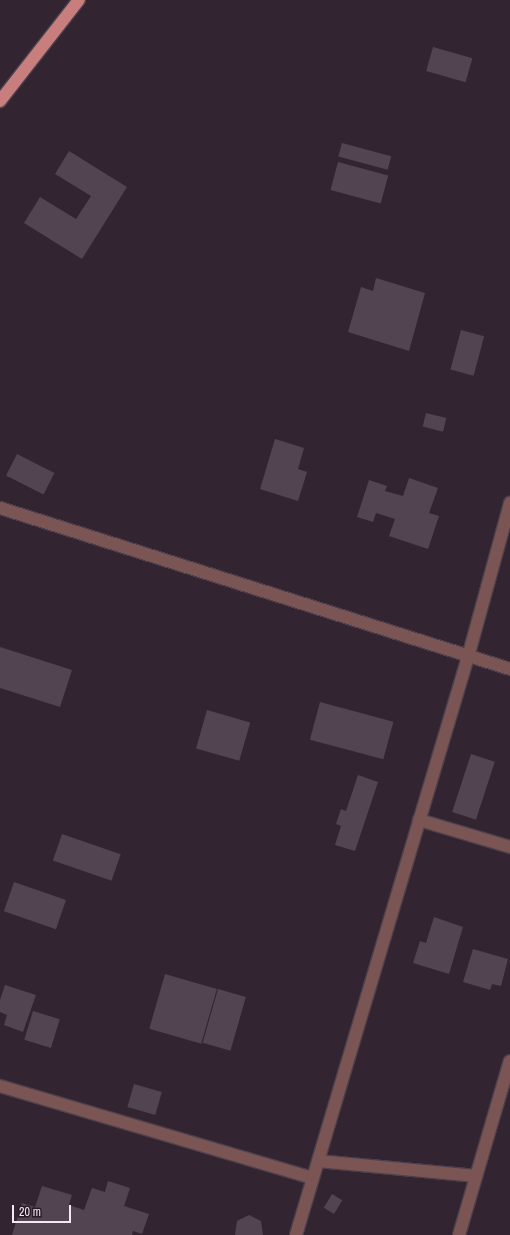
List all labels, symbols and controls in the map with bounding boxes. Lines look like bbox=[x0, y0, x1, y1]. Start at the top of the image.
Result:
scale bar bbox=[14, 1197, 73, 1223]
text: 20 m bbox=[19, 1204, 41, 1220]

